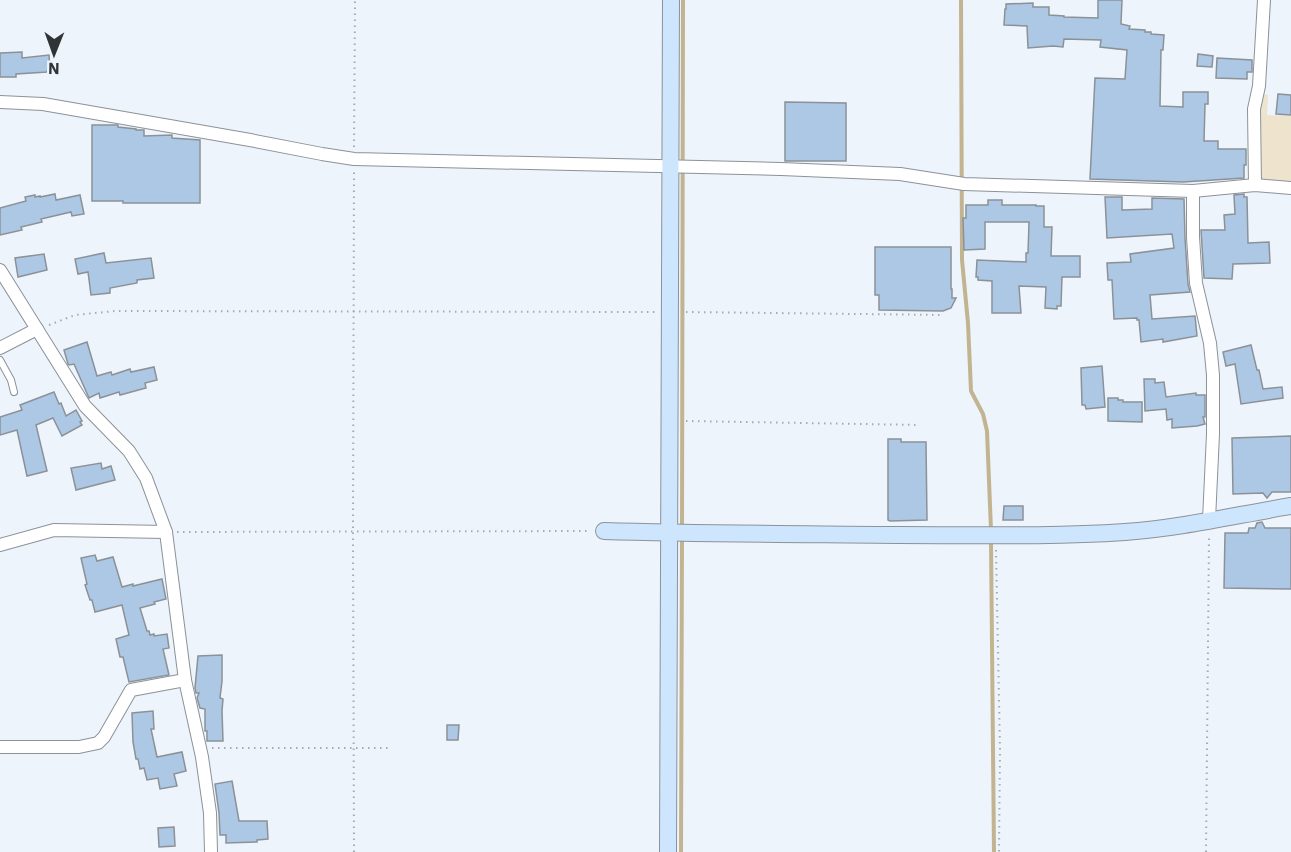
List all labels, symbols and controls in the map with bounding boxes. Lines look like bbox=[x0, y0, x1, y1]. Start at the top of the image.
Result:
north arrow bbox=[24, 24, 84, 84]
text: N bbox=[48, 59, 60, 79]

